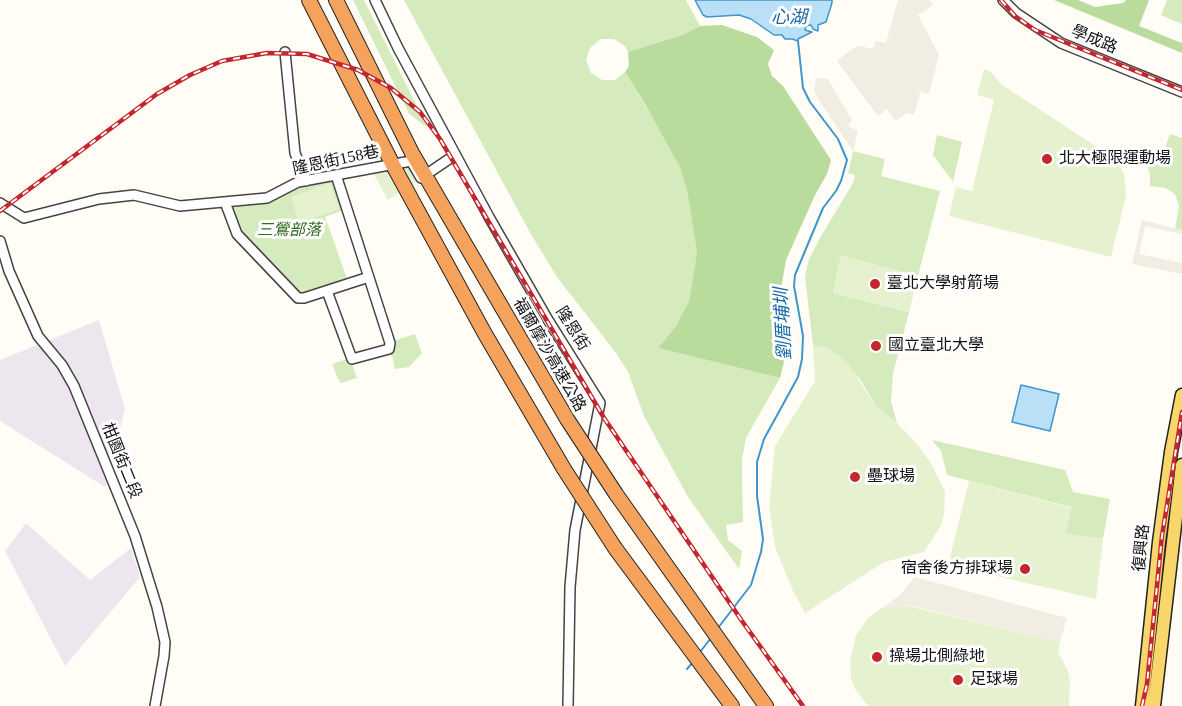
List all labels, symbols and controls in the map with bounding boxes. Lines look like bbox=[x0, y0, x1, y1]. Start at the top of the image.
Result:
water label: 心湖 bbox=[771, 7, 807, 29]
street label: 學成路 bbox=[1068, 22, 1120, 58]
street label: 隆恩街158巷 bbox=[291, 142, 381, 180]
place label: 北大極限運動場 bbox=[1059, 149, 1171, 169]
marker: 北大極限運動場 bbox=[1040, 152, 1054, 166]
park label: 三鶯部落 bbox=[257, 221, 321, 241]
place label: 臺北大學射箭場 bbox=[887, 274, 999, 294]
marker: 臺北大學射箭場 bbox=[868, 277, 882, 291]
water label: 劉厝埔圳 bbox=[771, 287, 797, 361]
street label: 福爾摩沙高速公路 bbox=[509, 295, 589, 415]
street label: 隆恩街 bbox=[551, 304, 593, 354]
place label: 國立臺北大學 bbox=[888, 336, 984, 356]
marker: 國立臺北大學 bbox=[869, 339, 883, 353]
street label: 柑園街二段 bbox=[97, 420, 145, 502]
place label: 壘球場 bbox=[867, 467, 915, 487]
marker: 壘球場 bbox=[848, 470, 862, 484]
street label: 復興路 bbox=[1130, 523, 1154, 573]
place label: 宿舍後方排球場 bbox=[901, 559, 1013, 579]
marker: 宿舍後方排球場 bbox=[1018, 562, 1032, 576]
place label: 操場北側綠地 bbox=[889, 647, 985, 667]
marker: 操場北側綠地 bbox=[870, 650, 884, 664]
place label: 足球場 bbox=[970, 670, 1018, 690]
marker: 足球場 bbox=[951, 673, 965, 687]

